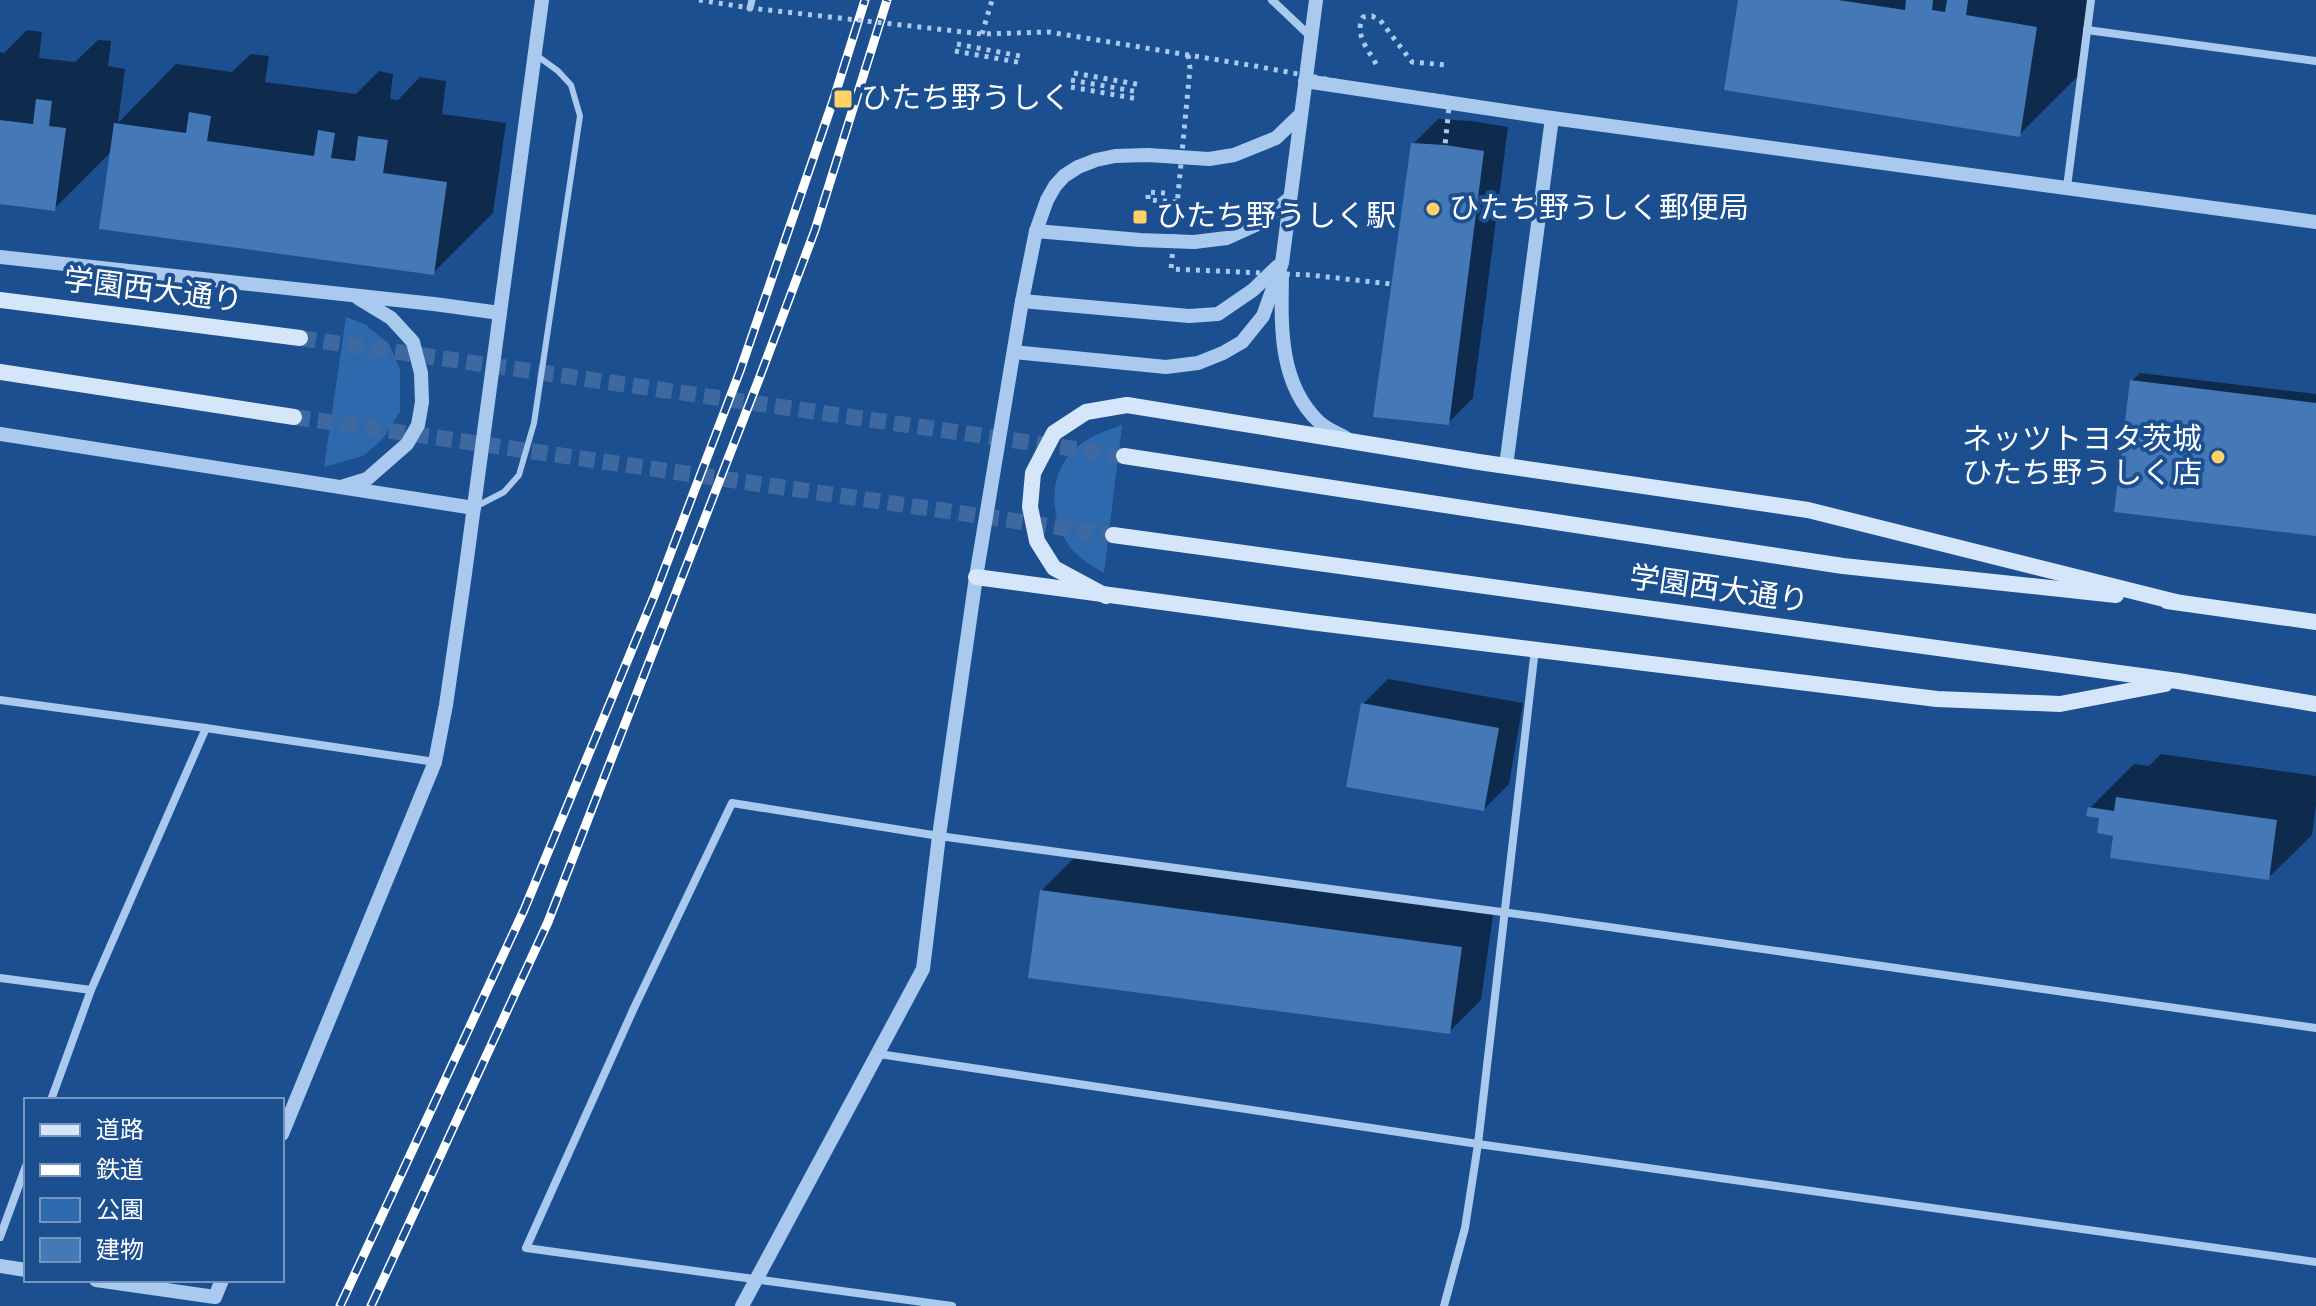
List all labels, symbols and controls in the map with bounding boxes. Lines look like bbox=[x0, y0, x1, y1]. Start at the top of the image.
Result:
place label: ひたち野うしく bbox=[861, 81, 1071, 117]
marker: ひたち野うしく bbox=[832, 88, 854, 110]
place label: ひたち野うしく郵便局 bbox=[1449, 191, 1749, 227]
place label: ひたち野うしく駅 bbox=[1156, 199, 1396, 235]
marker: ひたち野うしく郵便局 bbox=[1424, 200, 1442, 218]
marker: ひたち野うしく駅 bbox=[1131, 208, 1149, 226]
street label: 学園西大通り bbox=[61, 262, 245, 320]
place label: ネッツトヨタ茨城 ひたち野うしく店 bbox=[1962, 422, 2202, 492]
marker: ネッツトヨタ茨城 ひたち野うしく店 bbox=[2209, 448, 2227, 466]
street label: 学園西大通り bbox=[1627, 560, 1811, 620]
legend bbox=[24, 1098, 284, 1282]
text: 道路 bbox=[96, 1116, 144, 1145]
text: 鉄道 bbox=[96, 1156, 144, 1185]
text: 公園 bbox=[96, 1196, 144, 1225]
text: 建物 bbox=[96, 1236, 144, 1265]

